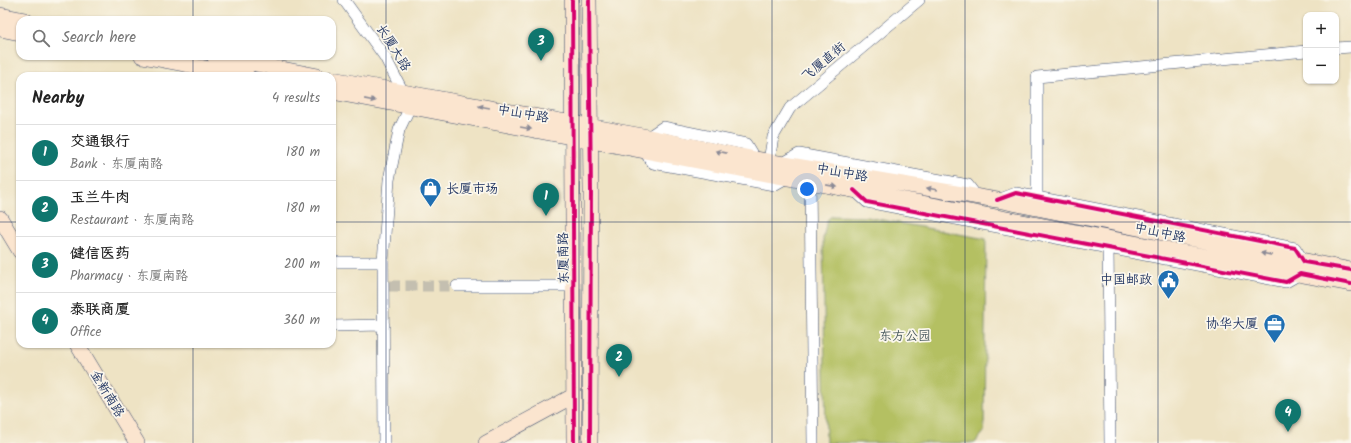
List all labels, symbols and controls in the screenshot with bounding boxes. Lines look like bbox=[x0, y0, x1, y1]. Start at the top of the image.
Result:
map controls bbox=[1303, 12, 1339, 84]
button: + bbox=[1303, 12, 1339, 48]
search box bbox=[16, 16, 336, 60]
street label: 长厦大路 bbox=[370, 20, 416, 76]
text: Search here bbox=[62, 26, 136, 50]
icon: search bbox=[30, 27, 52, 49]
pin: 3 bbox=[528, 28, 554, 61]
street label: 飞厦直街 bbox=[797, 37, 851, 87]
button: − bbox=[1303, 48, 1339, 84]
text: Nearby bbox=[32, 85, 84, 112]
text: 4 results bbox=[272, 88, 320, 109]
one-way arrow bbox=[364, 97, 376, 103]
street label: 中山中路 bbox=[496, 99, 550, 129]
one-way arrow bbox=[477, 104, 490, 110]
one-way arrow bbox=[520, 126, 532, 132]
text: 交通银行 bbox=[70, 130, 130, 154]
text: 1 bbox=[43, 142, 47, 163]
text: 180 m bbox=[286, 142, 320, 163]
one-way arrow bbox=[715, 148, 727, 154]
text: Bank · 东厦南路 bbox=[70, 154, 163, 175]
street label: 中山中路 bbox=[815, 158, 869, 188]
shop icon: 长厦市场 bbox=[417, 176, 443, 209]
place label: 长厦市场 bbox=[446, 179, 498, 200]
your location bbox=[797, 179, 817, 199]
pin: 1 bbox=[533, 183, 559, 216]
one-way arrow bbox=[826, 183, 838, 189]
one-way arrow bbox=[926, 185, 938, 191]
text: 玉兰牛肉 bbox=[70, 186, 130, 210]
text: 2 bbox=[41, 198, 49, 219]
text: 180 m bbox=[286, 198, 320, 219]
text: Restaurant · 东厦南路 bbox=[70, 210, 194, 231]
street label: 中山中路 bbox=[1132, 217, 1188, 249]
street label: 东厦南路 bbox=[553, 232, 575, 284]
text: 健信医药 bbox=[70, 242, 130, 266]
one-way arrow bbox=[1260, 251, 1272, 257]
text: 3 bbox=[41, 254, 49, 275]
text: 200 m bbox=[284, 254, 320, 275]
text: Pharmacy · 东厦南路 bbox=[70, 266, 188, 287]
public building icon: 中国邮政 bbox=[1155, 267, 1181, 300]
place label: 中国邮政 bbox=[1100, 270, 1152, 291]
text: 泰联商厦 bbox=[70, 298, 130, 322]
text: 4 bbox=[41, 310, 49, 331]
text: 360 m bbox=[283, 310, 320, 331]
office icon: 协华大厦 bbox=[1261, 311, 1287, 344]
place label: 协华大厦 bbox=[1206, 314, 1258, 335]
text: Office bbox=[70, 322, 101, 343]
park label: 东方公园 bbox=[879, 326, 931, 347]
pin: 2 bbox=[606, 344, 632, 377]
street label: 金新南路 bbox=[85, 366, 129, 422]
pin: 4 bbox=[1275, 399, 1301, 432]

